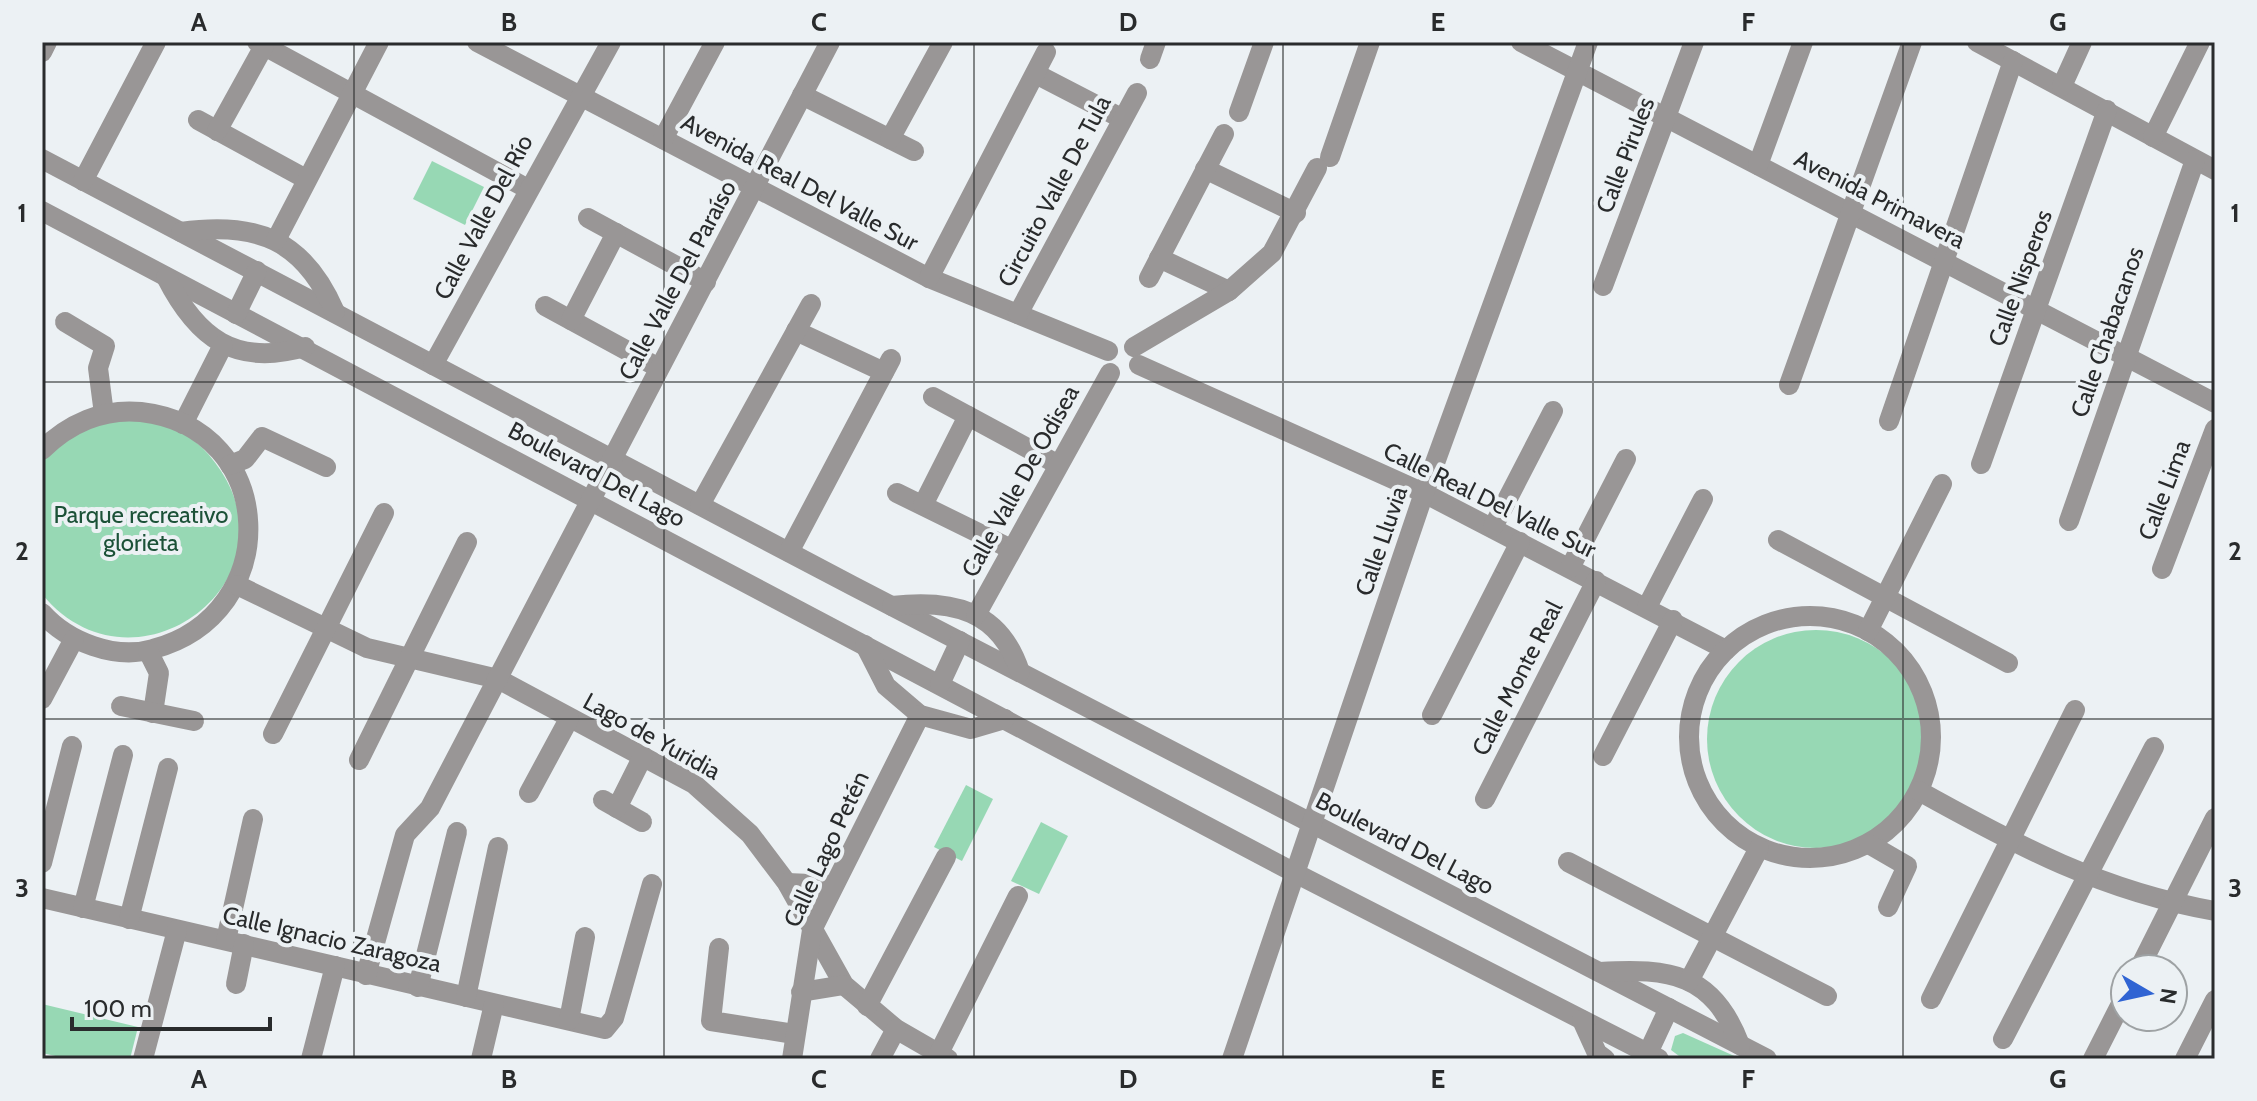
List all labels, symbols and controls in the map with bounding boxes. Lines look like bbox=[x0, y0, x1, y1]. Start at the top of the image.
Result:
text: A bbox=[191, 6, 208, 38]
text: B bbox=[501, 6, 517, 38]
text: C bbox=[811, 6, 827, 38]
text: D bbox=[1119, 6, 1137, 38]
text: E bbox=[1431, 6, 1445, 38]
text: F bbox=[1741, 6, 1755, 38]
text: G bbox=[2049, 6, 2067, 38]
street label: Circuito Valle De Tula bbox=[991, 90, 1117, 292]
street label: Calle Pirules bbox=[1590, 93, 1660, 217]
street label: Avenida Real Del Valle Sur bbox=[677, 107, 924, 257]
street label: Calle Valle Del Río bbox=[427, 130, 539, 304]
street label: Avenida Primavera bbox=[1790, 143, 1971, 255]
street label: Calle Valle Del Paraíso bbox=[612, 175, 742, 385]
text: 1 bbox=[17, 197, 27, 229]
text: 1 bbox=[2230, 197, 2240, 229]
street label: Calle Nisperos bbox=[1982, 206, 2058, 350]
street label: Calle Chabacanos bbox=[2064, 243, 2150, 421]
street label: Calle Valle De Odisea bbox=[955, 380, 1085, 582]
street label: Boulevard Del Lago bbox=[503, 415, 691, 533]
street label: Calle Lima bbox=[2132, 435, 2197, 544]
street label: Calle Real Del Valle Sur bbox=[1379, 436, 1601, 564]
street label: Calle Lluvia bbox=[1349, 482, 1413, 600]
park label: Parque recreativo glorieta bbox=[53, 500, 229, 557]
text: 2 bbox=[15, 535, 29, 567]
text: 2 bbox=[2228, 535, 2242, 567]
street label: Calle Monte Real bbox=[1465, 595, 1569, 760]
street label: Lago de Yuridia bbox=[578, 686, 726, 786]
street label: Calle Lago Petén bbox=[777, 766, 875, 932]
street label: Boulevard Del Lago bbox=[1311, 786, 1499, 900]
text: 3 bbox=[15, 872, 29, 904]
text: 3 bbox=[2228, 872, 2242, 904]
street label: Calle Ignacio Zaragoza bbox=[220, 900, 445, 978]
north arrow bbox=[2109, 953, 2189, 1033]
scale bar bbox=[72, 981, 270, 1031]
text: N bbox=[2154, 986, 2183, 1006]
text: 100 m bbox=[84, 994, 152, 1023]
text: A bbox=[191, 1063, 208, 1095]
text: B bbox=[501, 1063, 517, 1095]
text: C bbox=[811, 1063, 827, 1095]
text: D bbox=[1119, 1063, 1137, 1095]
text: E bbox=[1431, 1063, 1445, 1095]
text: F bbox=[1741, 1063, 1755, 1095]
text: G bbox=[2049, 1063, 2067, 1095]

